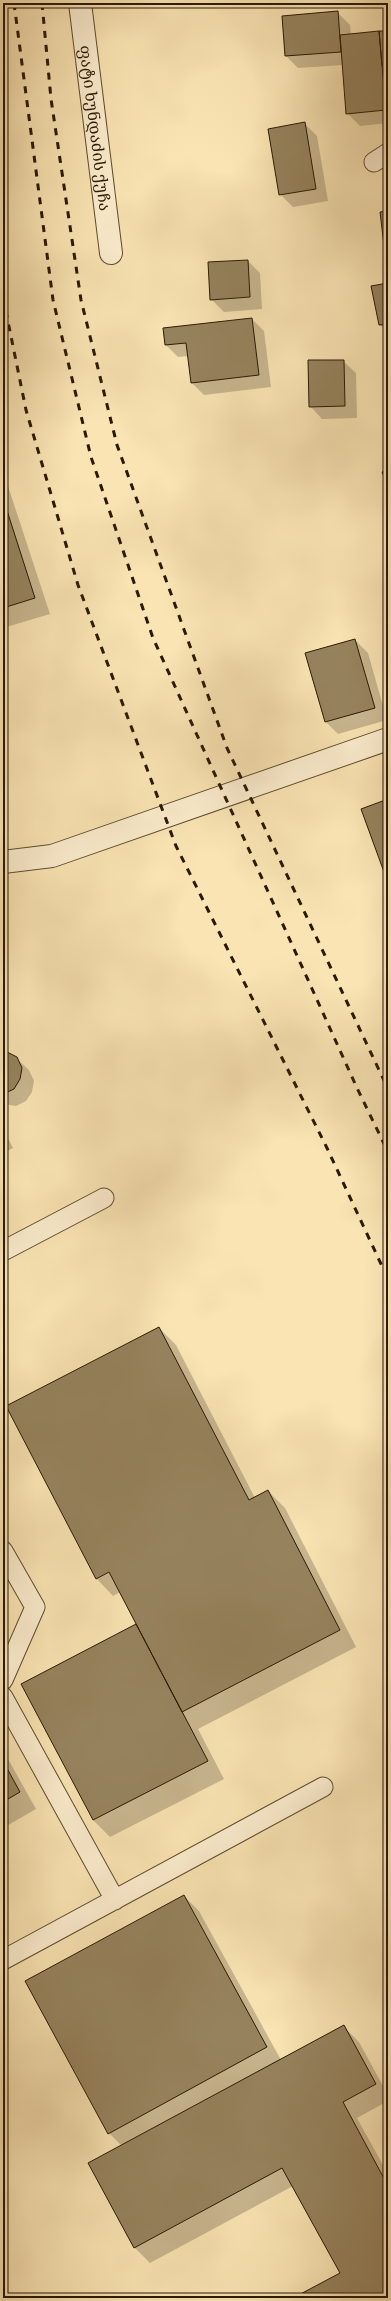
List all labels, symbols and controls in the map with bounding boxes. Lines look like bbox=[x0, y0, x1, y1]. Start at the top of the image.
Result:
street label: ფატი ხუნდაძის ქუჩა bbox=[74, 44, 115, 212]

